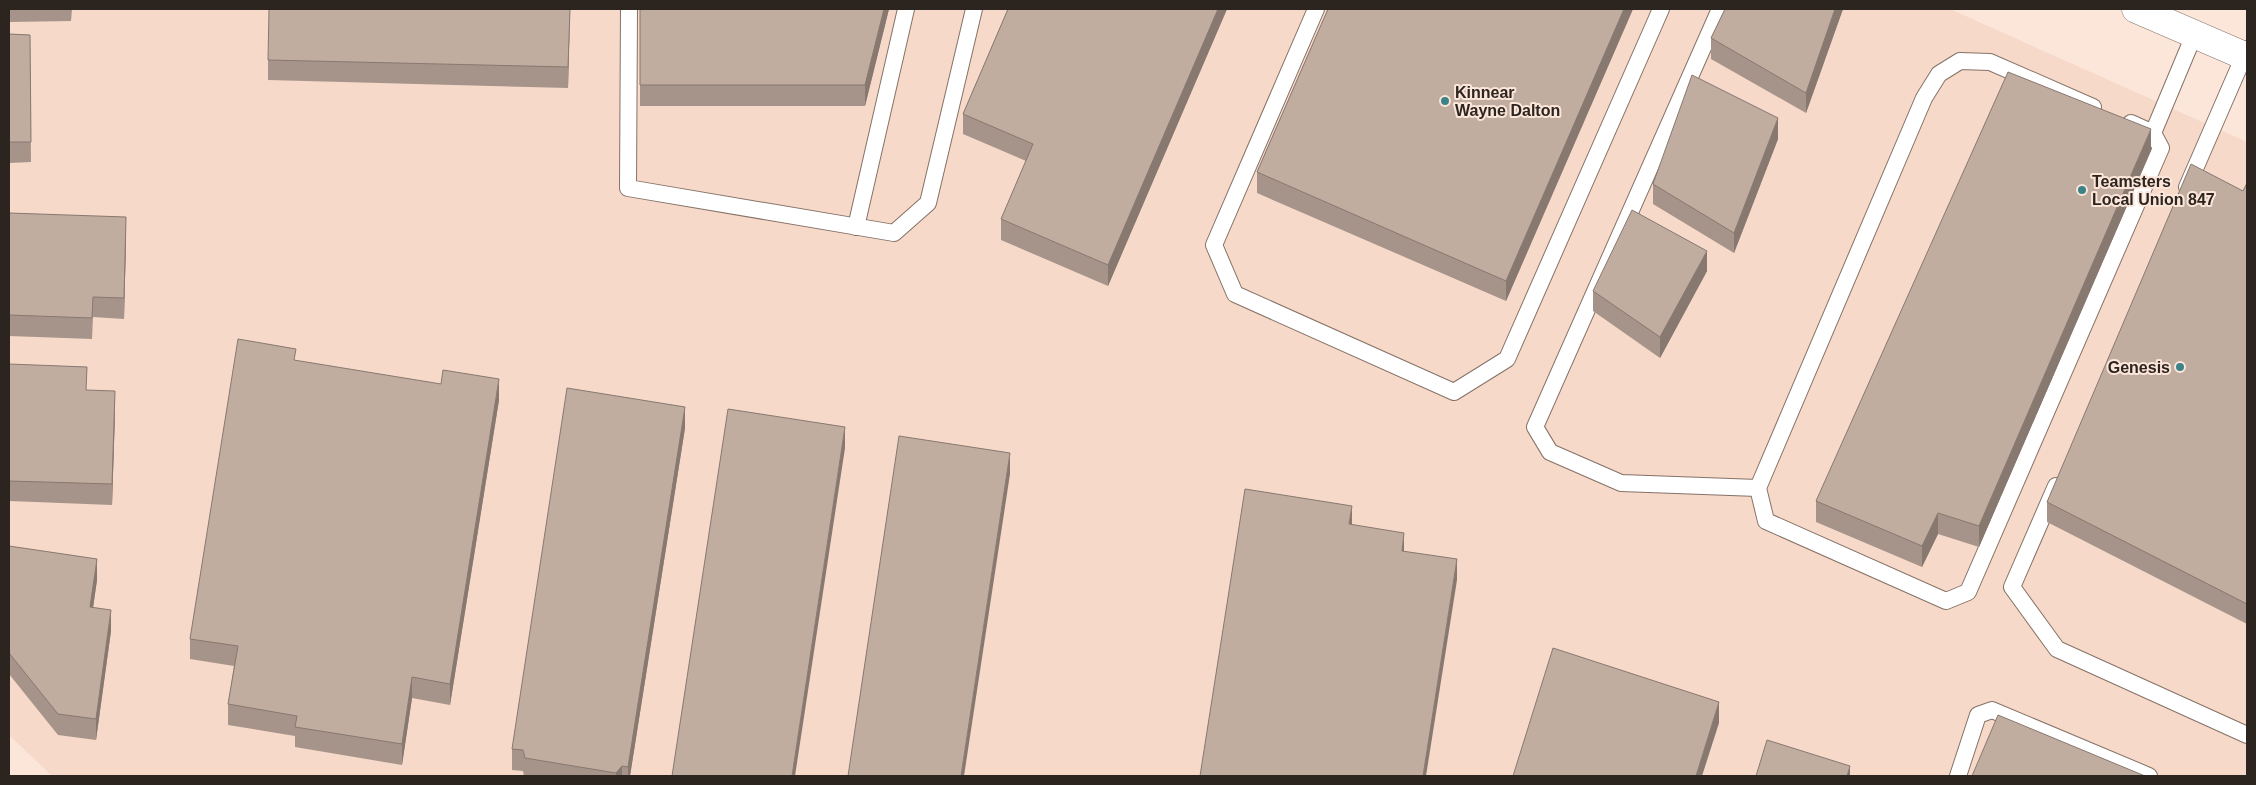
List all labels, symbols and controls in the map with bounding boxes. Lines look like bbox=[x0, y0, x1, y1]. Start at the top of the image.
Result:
place label: Kinnear Wayne Dalton bbox=[1455, 84, 1560, 119]
marker: Kinnear Wayne Dalton bbox=[1439, 95, 1451, 107]
place label: Teamsters Local Union 847 bbox=[2092, 173, 2215, 208]
marker: Teamsters Local Union 847 bbox=[2076, 184, 2088, 196]
place label: Genesis bbox=[2108, 359, 2170, 376]
marker: Genesis bbox=[2174, 361, 2186, 373]

